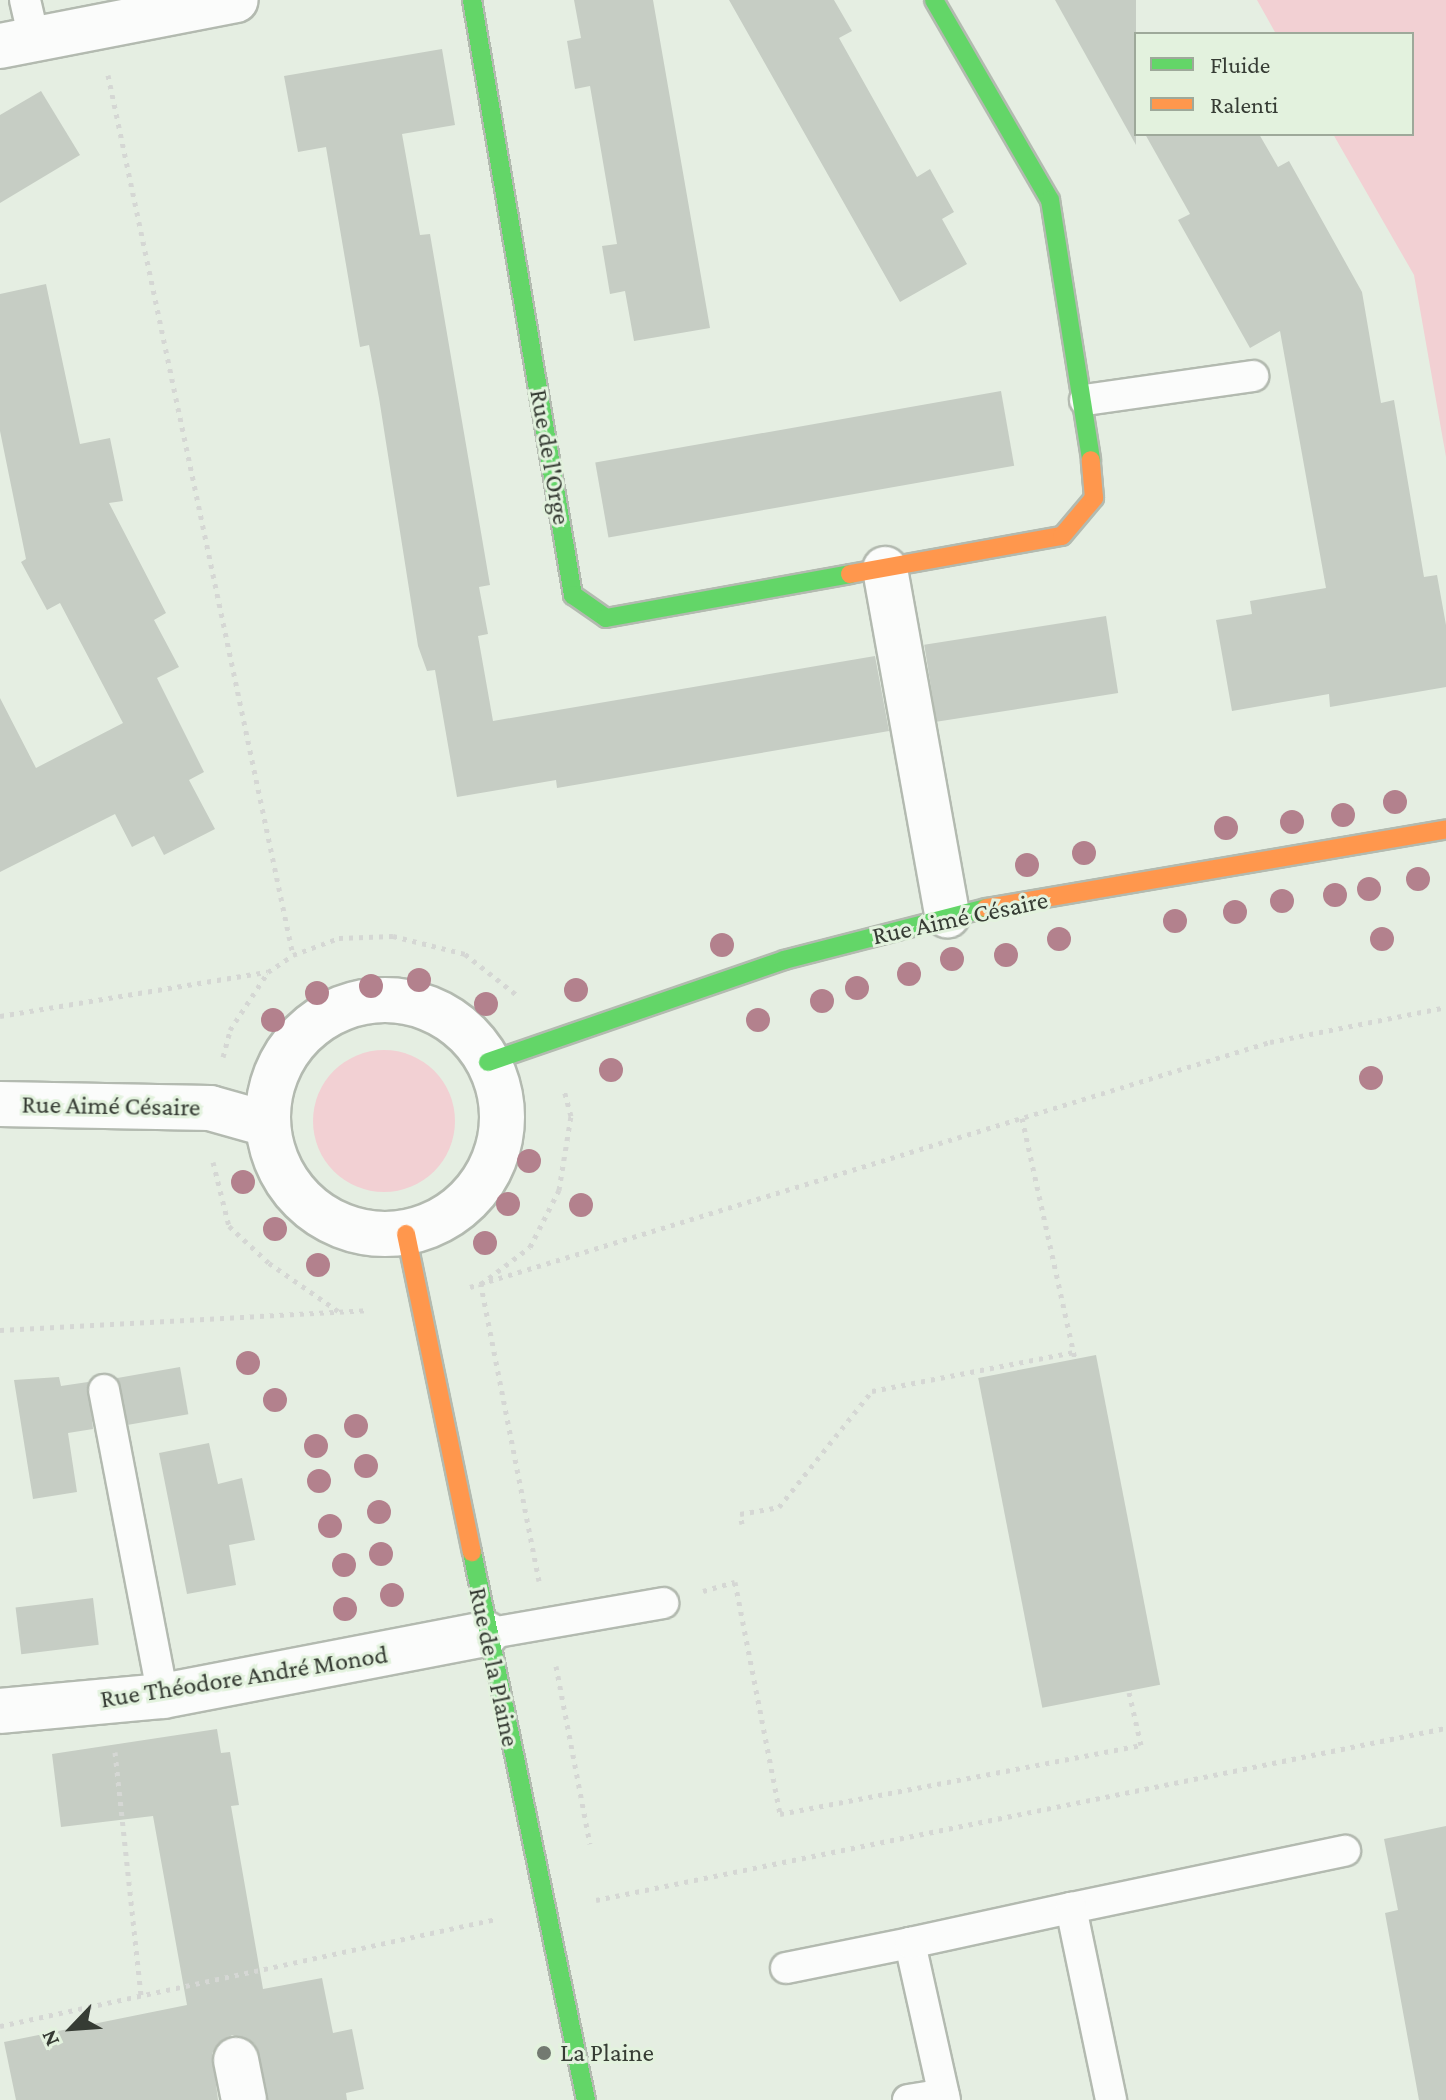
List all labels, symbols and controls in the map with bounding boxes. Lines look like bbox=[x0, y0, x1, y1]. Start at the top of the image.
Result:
legend bbox=[1134, 32, 1414, 136]
text: Fluide bbox=[1210, 51, 1270, 78]
text: Ralenti bbox=[1210, 91, 1278, 118]
street label: Rue de l'Orge bbox=[523, 387, 577, 527]
street label: Rue Aimé Césaire bbox=[869, 884, 1051, 952]
street label: Rue Aimé Césaire bbox=[21, 1089, 201, 1123]
street label: Rue de la Plaine bbox=[462, 1585, 526, 1749]
street label: Rue Théodore André Monod bbox=[98, 1639, 390, 1715]
north arrow bbox=[32, 1988, 112, 2068]
text: N bbox=[35, 2026, 64, 2050]
place label: La Plaine bbox=[560, 2037, 654, 2069]
marker: La Plaine bbox=[535, 2044, 553, 2062]

